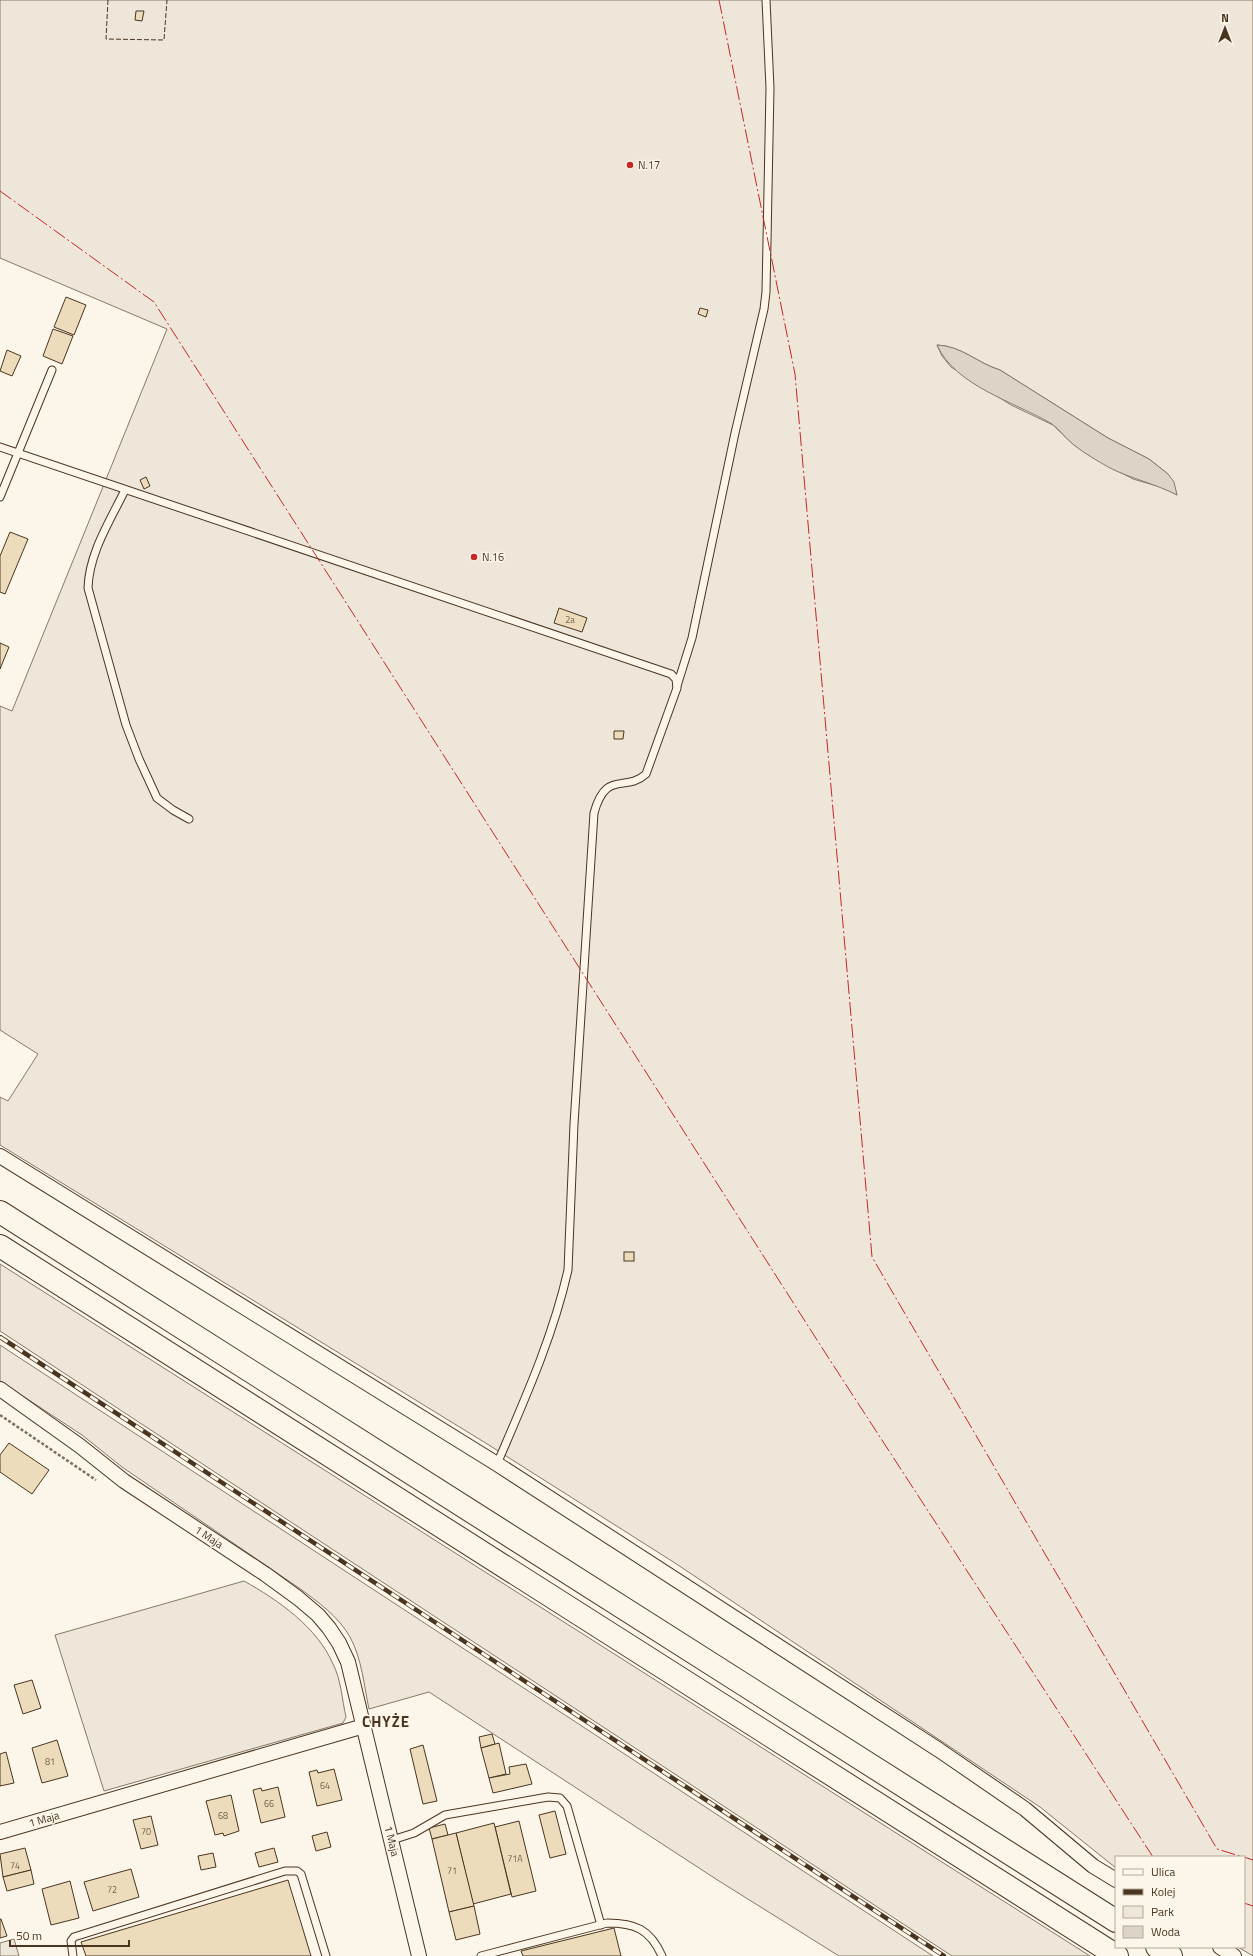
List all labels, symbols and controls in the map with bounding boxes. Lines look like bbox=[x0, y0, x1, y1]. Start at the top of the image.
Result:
north arrow bbox=[1205, 8, 1245, 48]
text: N bbox=[1221, 10, 1229, 26]
place label: N.17 bbox=[638, 157, 660, 173]
marker: N.17 bbox=[625, 160, 635, 170]
place label: N.16 bbox=[482, 549, 504, 565]
marker: N.16 bbox=[469, 552, 479, 562]
house number: 2a bbox=[565, 613, 575, 626]
street label: 1 Maja bbox=[192, 1522, 227, 1552]
district label: CHYŻE bbox=[362, 1710, 410, 1733]
house number: 81 bbox=[45, 1755, 55, 1768]
house number: 64 bbox=[320, 1779, 330, 1792]
house number: 66 bbox=[264, 1797, 274, 1810]
street label: 1 Maja bbox=[27, 1807, 62, 1831]
house number: 68 bbox=[218, 1809, 228, 1822]
street label: 1 Maja bbox=[380, 1824, 404, 1859]
house number: 70 bbox=[141, 1825, 151, 1838]
house number: 71A bbox=[507, 1852, 523, 1865]
legend bbox=[1115, 1856, 1245, 1948]
house number: 74 bbox=[10, 1859, 20, 1872]
text: Ulica bbox=[1151, 1862, 1175, 1881]
house number: 71 bbox=[447, 1864, 457, 1877]
text: Kolej bbox=[1151, 1882, 1175, 1901]
house number: 72 bbox=[107, 1883, 117, 1896]
text: Park bbox=[1151, 1902, 1174, 1921]
scale bar bbox=[10, 1922, 129, 1948]
text: Woda bbox=[1151, 1922, 1180, 1941]
text: 50 m bbox=[16, 1926, 42, 1945]

